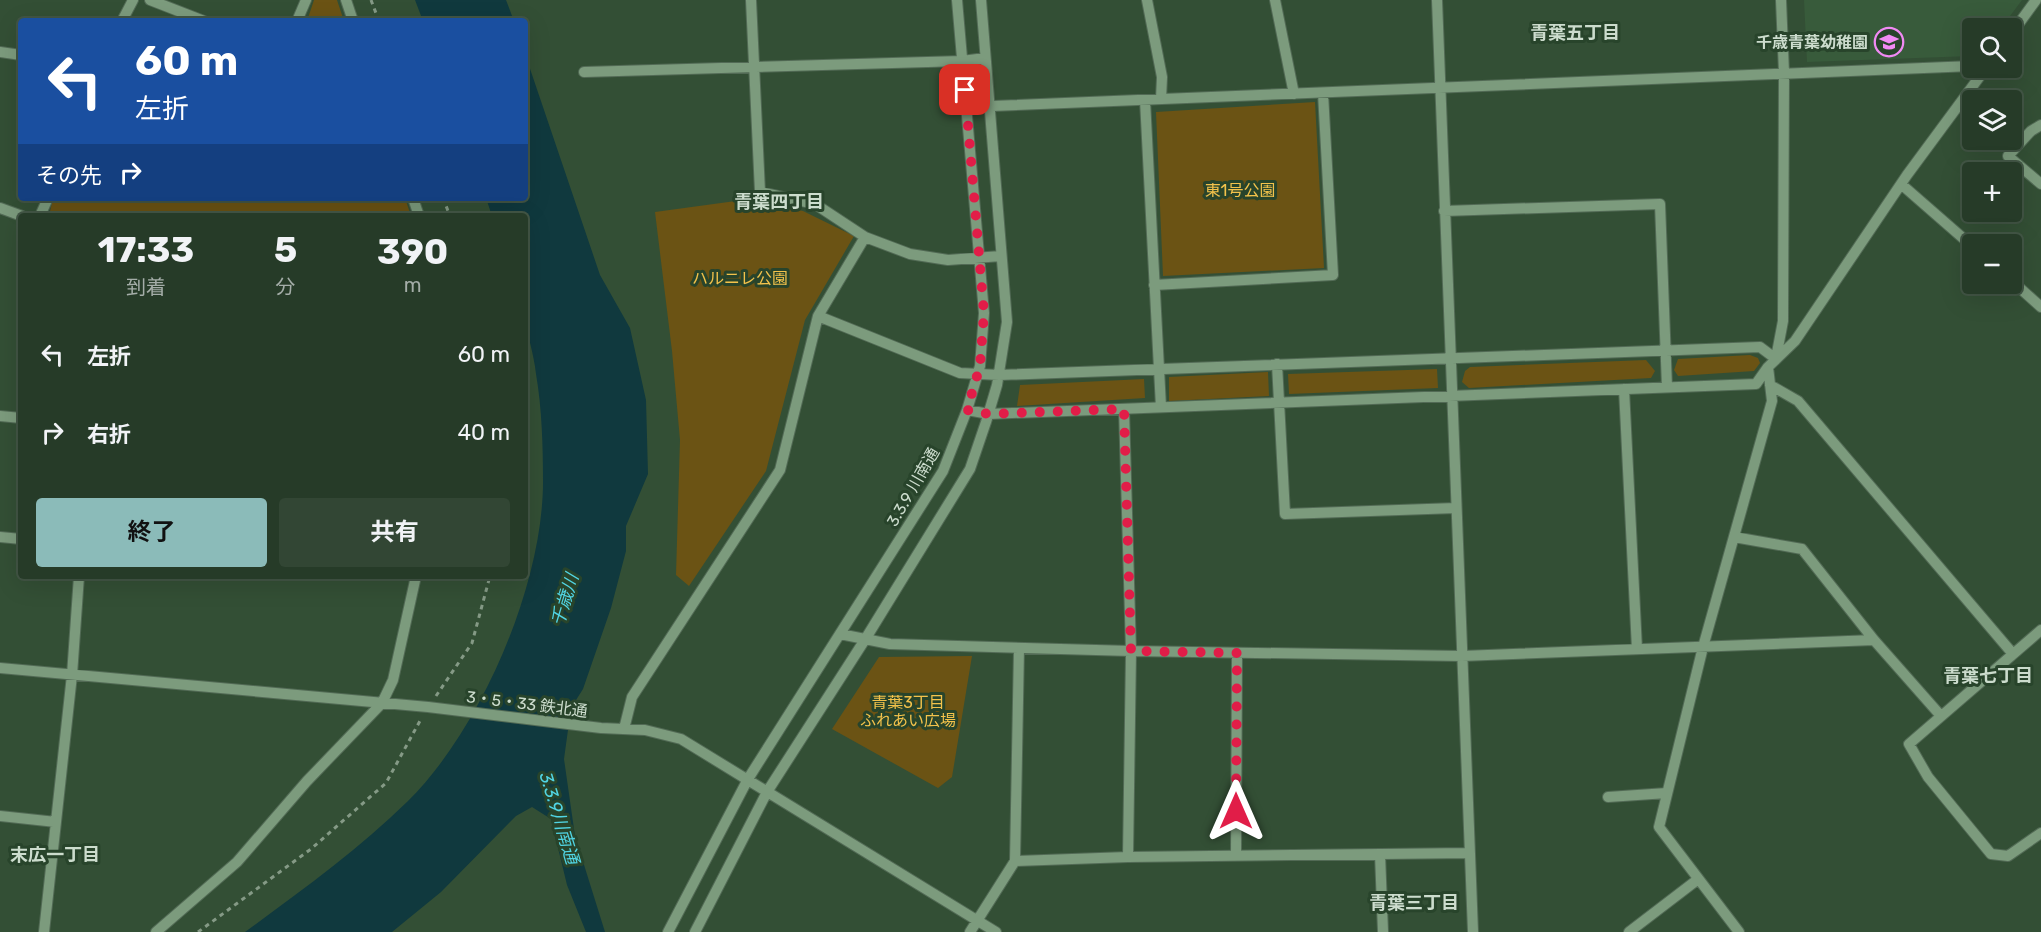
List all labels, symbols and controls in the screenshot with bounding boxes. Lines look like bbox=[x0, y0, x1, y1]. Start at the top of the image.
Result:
map controls bbox=[1962, 18, 2022, 294]
button: search bbox=[1962, 18, 2022, 78]
district label: 青葉五丁目 bbox=[1530, 22, 1620, 44]
school or university icon: 千歳青葉幼稚園 bbox=[1873, 26, 1905, 58]
place label: 千歳青葉幼稚園 bbox=[1756, 33, 1868, 52]
text: 60 m bbox=[135, 36, 238, 86]
icon: left bbox=[36, 42, 114, 120]
pin bbox=[939, 64, 990, 115]
icon: arrive bbox=[948, 73, 981, 106]
button: layers bbox=[1962, 90, 2022, 150]
text: 左折 bbox=[135, 93, 189, 125]
icon: right bbox=[114, 156, 147, 189]
text: その先 bbox=[36, 162, 102, 189]
button: + bbox=[1962, 162, 2022, 222]
park label: 東1号公園 bbox=[1205, 181, 1275, 200]
district label: 青葉四丁目 bbox=[734, 191, 824, 213]
text: 17:33 bbox=[98, 228, 194, 271]
text: 5 bbox=[274, 228, 297, 271]
text: 390 bbox=[377, 230, 448, 273]
button: − bbox=[1962, 234, 2022, 294]
park label: ハルニレ公園 bbox=[692, 269, 788, 288]
text: m bbox=[404, 273, 421, 297]
text: 到着 bbox=[126, 275, 166, 299]
text: 分 bbox=[276, 275, 296, 299]
icon: left bbox=[36, 338, 69, 371]
text: 60 m bbox=[458, 341, 510, 368]
text: 左折 bbox=[87, 343, 131, 370]
icon: right bbox=[36, 416, 69, 449]
text: 40 m bbox=[457, 419, 510, 446]
text: 右折 bbox=[87, 421, 131, 448]
street label: 3.3.9 川南通 bbox=[883, 444, 943, 530]
button: 終了 bbox=[36, 498, 267, 567]
button: 共有 bbox=[279, 498, 510, 567]
water label: 千歳川 bbox=[547, 569, 584, 629]
district label: 青葉七丁目 bbox=[1943, 665, 2033, 687]
street label: 3・5・33 鉄北通 bbox=[465, 687, 589, 721]
park label: 青葉3丁目 ふれあい広場 bbox=[860, 693, 956, 730]
water label: 3.3.9川南通 bbox=[535, 769, 584, 869]
position arrow bbox=[1204, 779, 1268, 843]
district label: 末広一丁目 bbox=[10, 844, 100, 866]
district label: 青葉三丁目 bbox=[1369, 892, 1459, 914]

